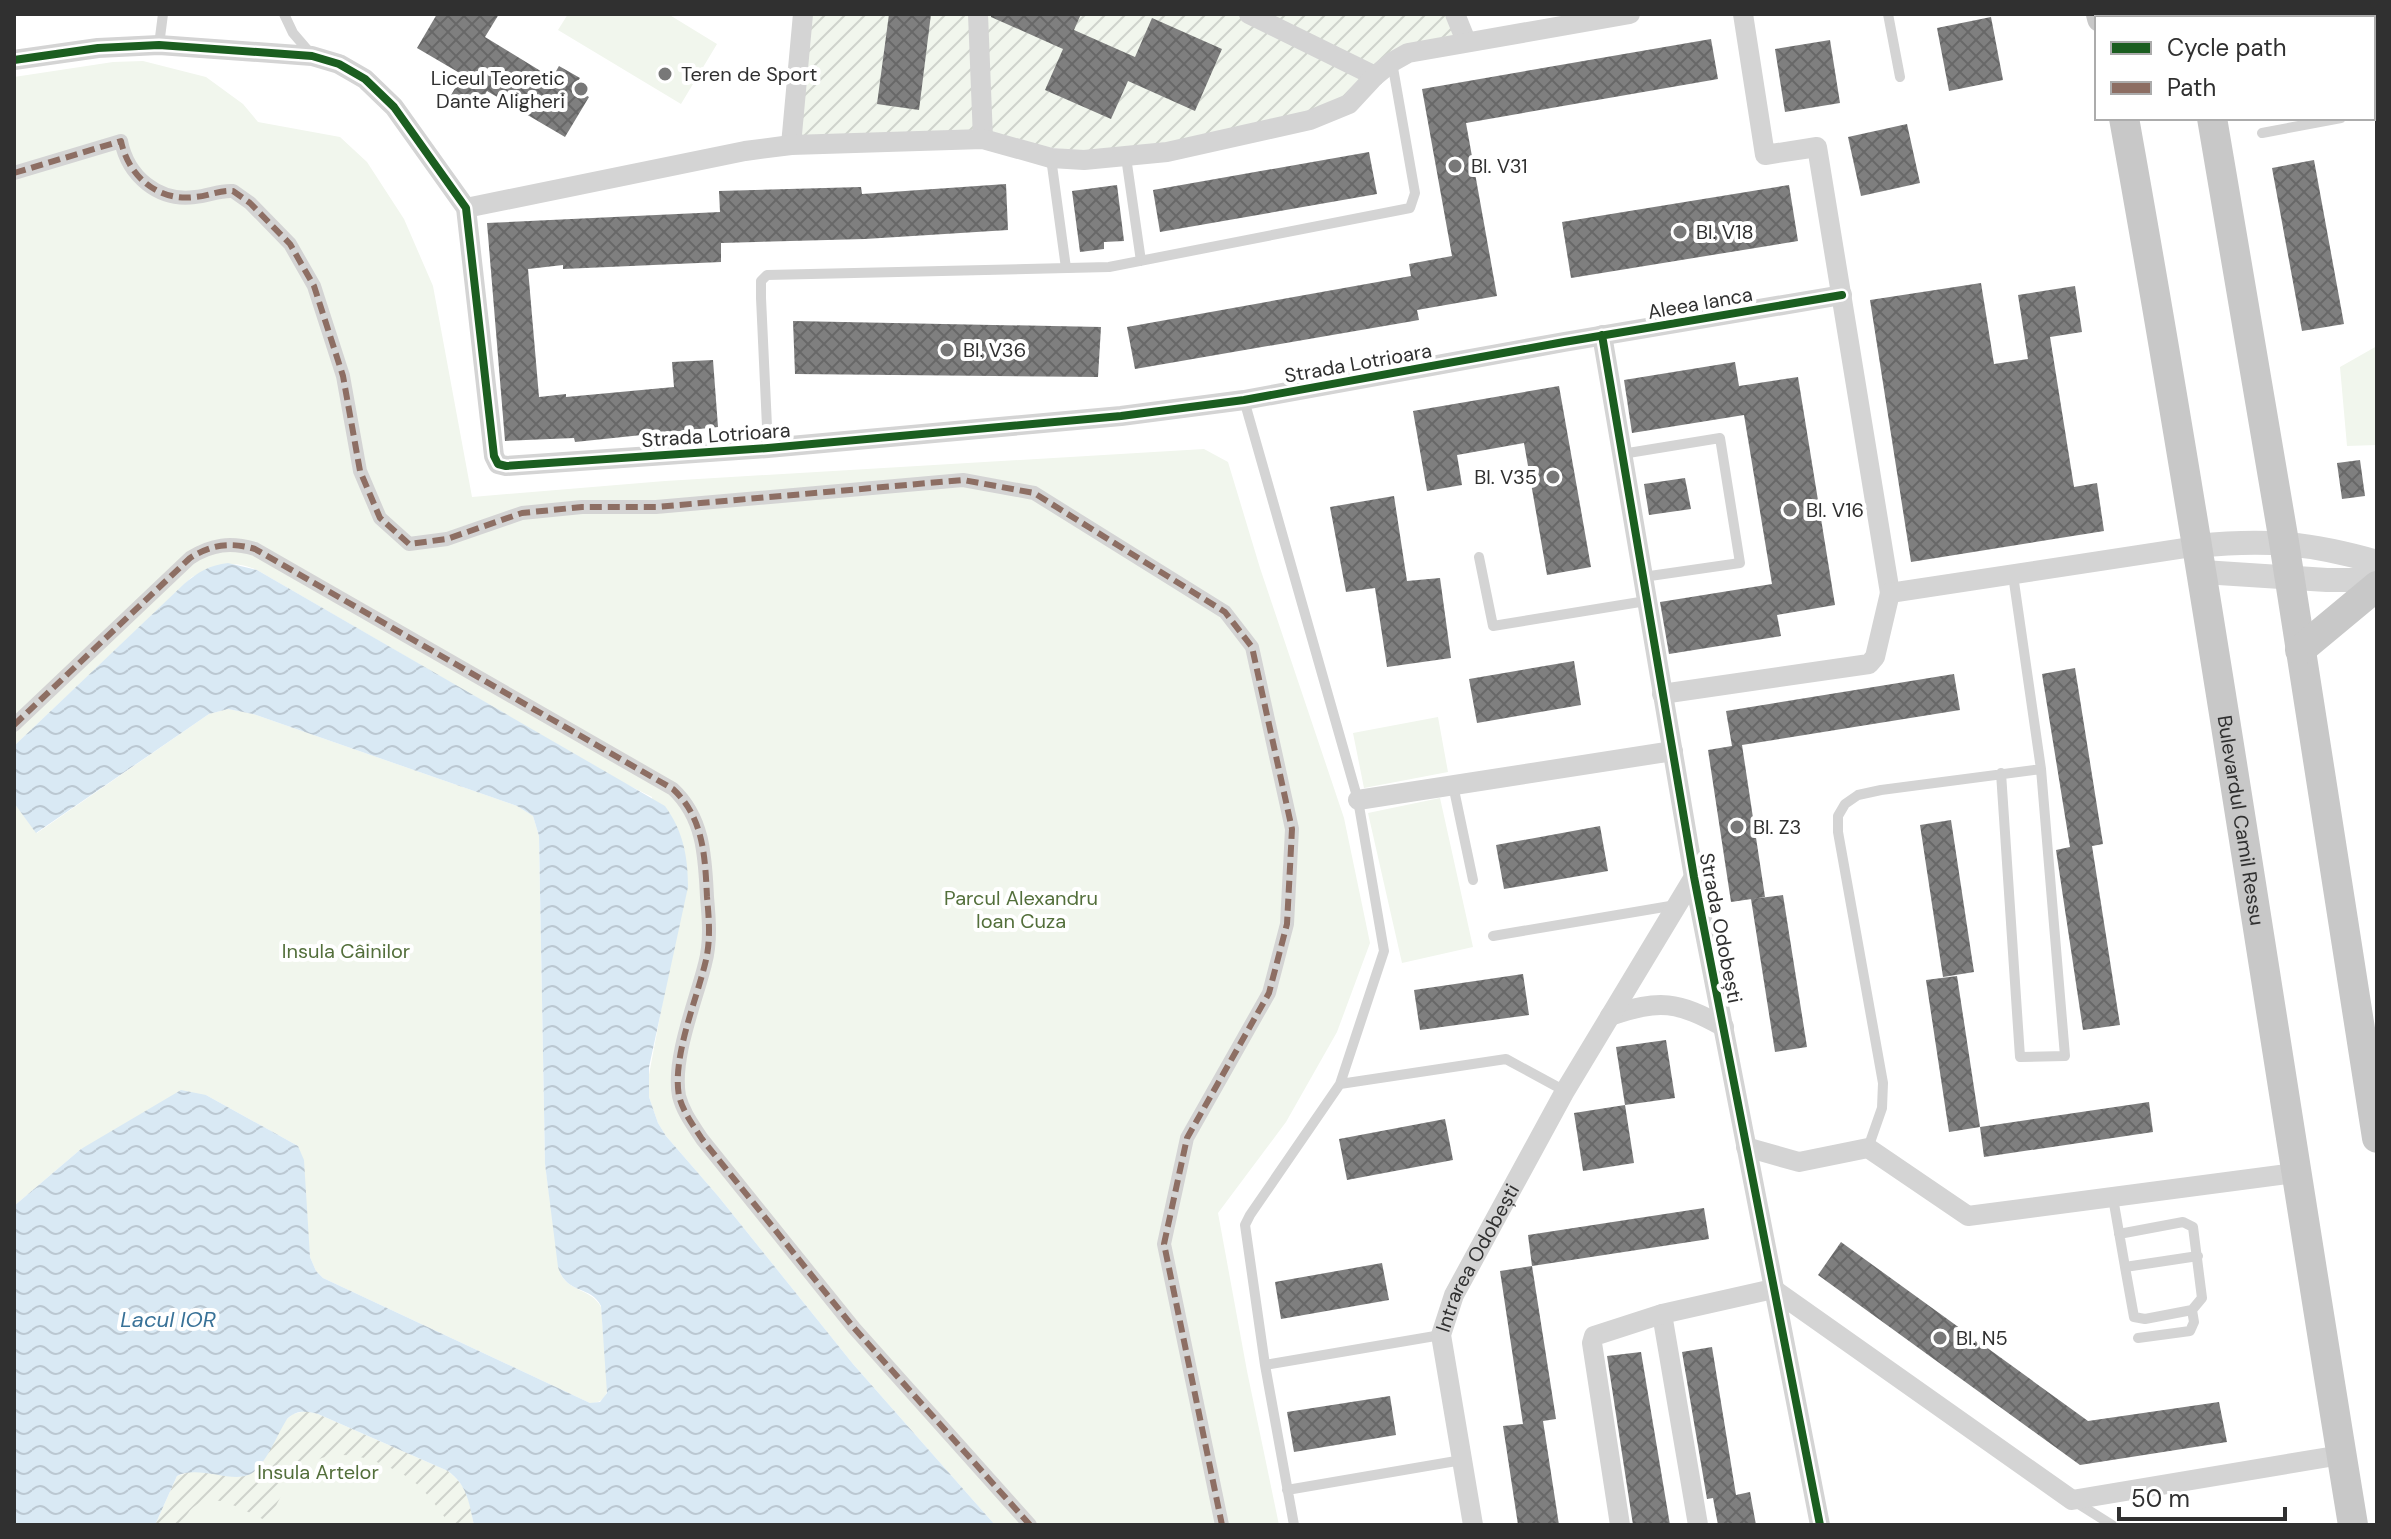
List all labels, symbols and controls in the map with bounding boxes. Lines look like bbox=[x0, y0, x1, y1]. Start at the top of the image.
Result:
legend bbox=[2095, 16, 2375, 120]
text: Cycle path bbox=[2167, 32, 2286, 63]
place label: Teren de Sport bbox=[681, 61, 818, 87]
place label: Liceul Teoretic Dante Aligheri bbox=[431, 65, 565, 114]
marker: Teren de Sport bbox=[656, 65, 674, 83]
text: Path bbox=[2167, 72, 2216, 103]
marker: Liceul Teoretic Dante Aligheri bbox=[572, 80, 590, 98]
place label: Bl. V31 bbox=[1471, 153, 1528, 179]
marker: Bl. V31 bbox=[1446, 157, 1464, 175]
place label: Bl. V18 bbox=[1696, 219, 1754, 245]
marker: Bl. V18 bbox=[1671, 223, 1689, 241]
street label: Aleea Ianca bbox=[1646, 281, 1754, 325]
place label: Bl. V36 bbox=[963, 337, 1026, 363]
street label: Strada Lotrioara bbox=[1282, 337, 1434, 389]
marker: Bl. V36 bbox=[938, 341, 956, 359]
street label: Strada Lotrioara bbox=[641, 417, 791, 453]
place label: Bl. V35 bbox=[1474, 464, 1537, 490]
marker: Bl. V35 bbox=[1544, 468, 1562, 486]
place label: Bl. V16 bbox=[1806, 497, 1864, 523]
marker: Bl. V16 bbox=[1781, 501, 1799, 519]
street label: Bulevardul Camil Ressu bbox=[2211, 713, 2270, 927]
place label: Bl. Z3 bbox=[1753, 814, 1801, 840]
marker: Bl. Z3 bbox=[1728, 818, 1746, 836]
street label: Strada Odobești bbox=[1694, 851, 1748, 1005]
park label: Parcul Alexandru Ioan Cuza bbox=[944, 885, 1098, 934]
park label: Insula Câinilor bbox=[282, 938, 410, 964]
street label: Intrarea Odobești bbox=[1430, 1179, 1525, 1335]
water label: Lacul IOR bbox=[120, 1305, 216, 1334]
place label: Bl. N5 bbox=[1956, 1325, 2008, 1351]
marker: Bl. N5 bbox=[1931, 1329, 1949, 1347]
park label: Insula Artelor bbox=[257, 1459, 379, 1485]
scale bar bbox=[2119, 1471, 2285, 1521]
text: 50 m bbox=[2131, 1483, 2190, 1514]

